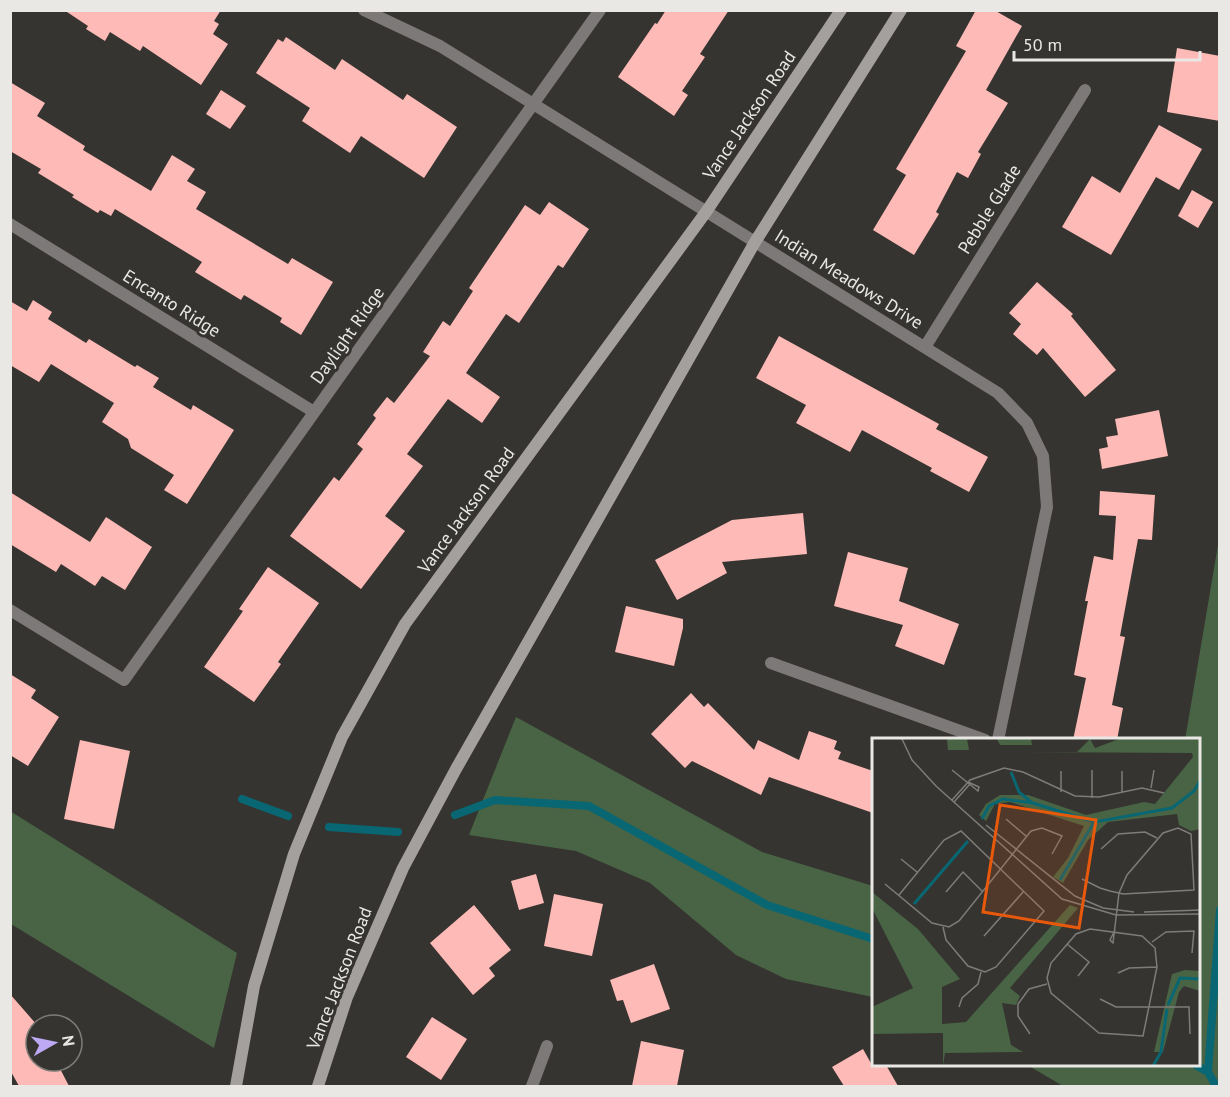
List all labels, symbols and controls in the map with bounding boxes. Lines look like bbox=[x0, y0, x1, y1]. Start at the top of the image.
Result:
scale bar bbox=[1014, 24, 1200, 62]
text: 50 m bbox=[1023, 33, 1062, 56]
street label: Vance Jackson Road bbox=[697, 46, 801, 185]
street label: Pebble Glade bbox=[952, 160, 1026, 258]
street label: Indian Meadows Drive bbox=[771, 224, 927, 334]
street label: Encanto Ridge bbox=[119, 264, 225, 342]
street label: Daylight Ridge bbox=[305, 282, 389, 388]
street label: Vance Jackson Road bbox=[412, 442, 520, 579]
inset map bbox=[872, 738, 1200, 1067]
street label: Vance Jackson Road bbox=[301, 904, 377, 1053]
north arrow bbox=[24, 1013, 84, 1073]
text: N bbox=[58, 1034, 80, 1047]

